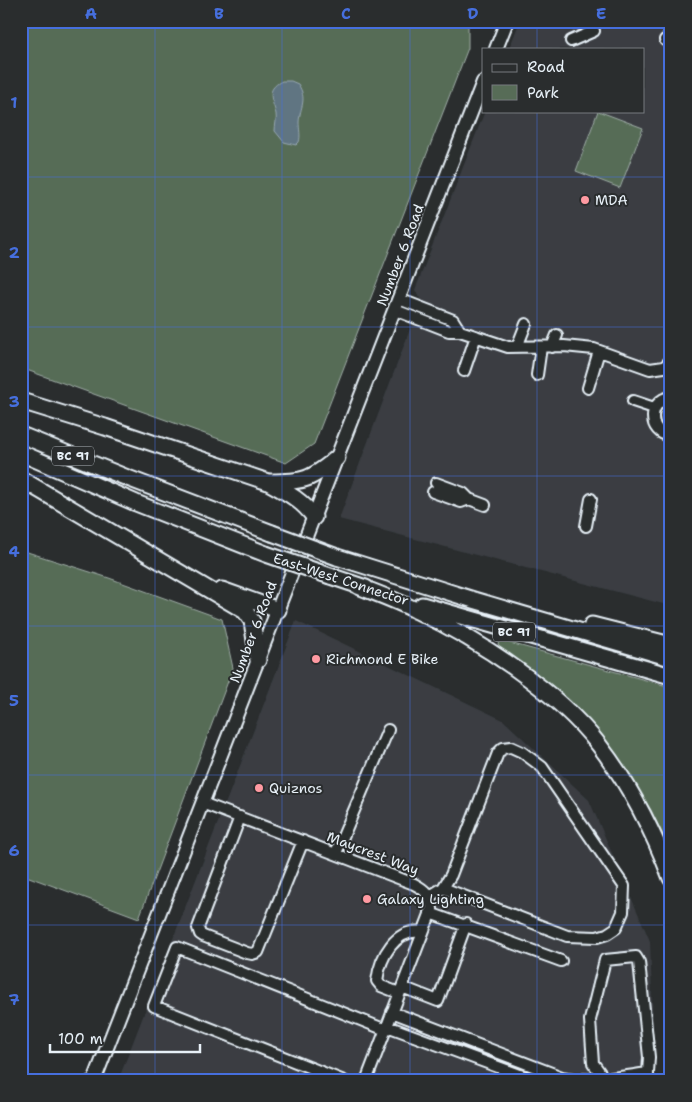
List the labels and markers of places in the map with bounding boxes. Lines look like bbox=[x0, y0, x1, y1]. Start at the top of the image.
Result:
place label: MDA bbox=[595, 191, 628, 209]
marker: MDA bbox=[579, 194, 591, 206]
place label: Richmond E Bike bbox=[326, 650, 439, 668]
marker: Richmond E Bike bbox=[310, 653, 322, 665]
place label: Quiznos bbox=[269, 779, 323, 797]
marker: Quiznos bbox=[253, 782, 265, 794]
place label: Galaxy Lighting bbox=[377, 890, 484, 908]
marker: Galaxy Lighting bbox=[361, 893, 373, 905]

